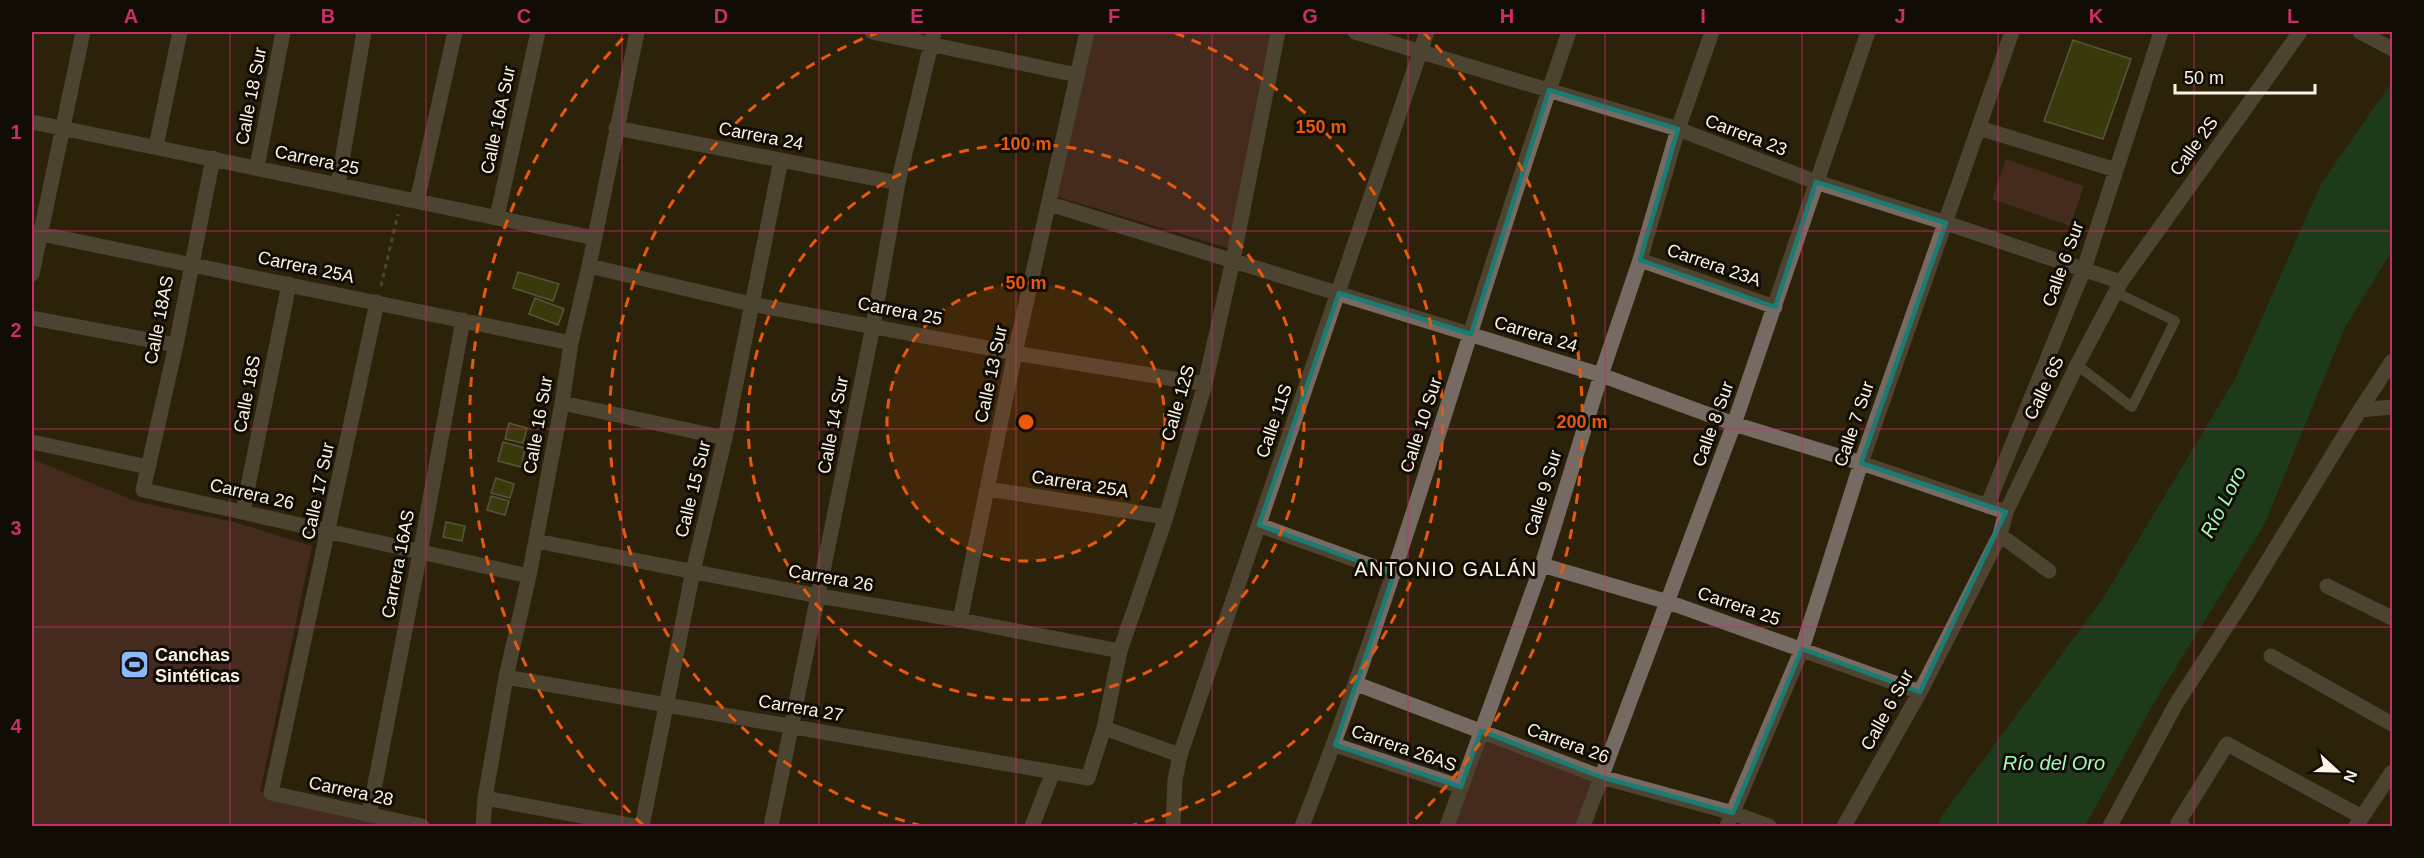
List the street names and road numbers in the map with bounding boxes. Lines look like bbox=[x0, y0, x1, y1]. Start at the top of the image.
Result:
street label: Calle 18 Sur bbox=[232, 45, 270, 147]
street label: Calle 16A Sur bbox=[477, 64, 519, 176]
street label: Carrera 23 bbox=[1702, 110, 1790, 160]
street label: Calle 2S bbox=[2166, 113, 2222, 179]
street label: Carrera 24 bbox=[717, 118, 805, 154]
street label: Carrera 25 bbox=[273, 141, 361, 179]
street label: Calle 6 Sur bbox=[2038, 219, 2088, 309]
street label: Carrera 23A bbox=[1664, 240, 1764, 290]
street label: Carrera 25A bbox=[256, 247, 356, 287]
street label: Calle 18AS bbox=[141, 274, 177, 366]
street label: Carrera 25 bbox=[856, 293, 944, 329]
street label: Carrera 24 bbox=[1492, 312, 1580, 356]
street label: Calle 13 Sur bbox=[971, 323, 1011, 425]
street label: Calle 6S bbox=[2020, 353, 2068, 423]
street label: Calle 18S bbox=[230, 354, 264, 434]
street label: Calle 12S bbox=[1158, 363, 1198, 443]
street label: Calle 16 Sur bbox=[520, 374, 556, 476]
street label: Calle 14 Sur bbox=[814, 374, 852, 476]
street label: Calle 10 Sur bbox=[1396, 375, 1446, 475]
street label: Calle 8 Sur bbox=[1688, 379, 1738, 469]
street label: Calle 7 Sur bbox=[1830, 379, 1878, 469]
street label: Calle 11S bbox=[1252, 381, 1296, 461]
street label: Calle 15 Sur bbox=[671, 439, 715, 539]
street label: Calle 17 Sur bbox=[298, 440, 338, 542]
street label: Calle 9 Sur bbox=[1520, 447, 1566, 539]
street label: Carrera 25A bbox=[1030, 466, 1130, 502]
street label: Carrera 26 bbox=[208, 475, 296, 513]
street label: Carrera 16AS bbox=[378, 508, 418, 620]
street label: Carrera 26 bbox=[787, 561, 875, 595]
street label: Carrera 25 bbox=[1695, 583, 1783, 629]
street label: Calle 6 Sur bbox=[1857, 666, 1917, 754]
street label: Carrera 27 bbox=[757, 691, 845, 725]
street label: Carrera 26 bbox=[1524, 719, 1612, 767]
street label: Carrera 26AS bbox=[1349, 721, 1459, 775]
street label: Carrera 28 bbox=[307, 772, 395, 810]

